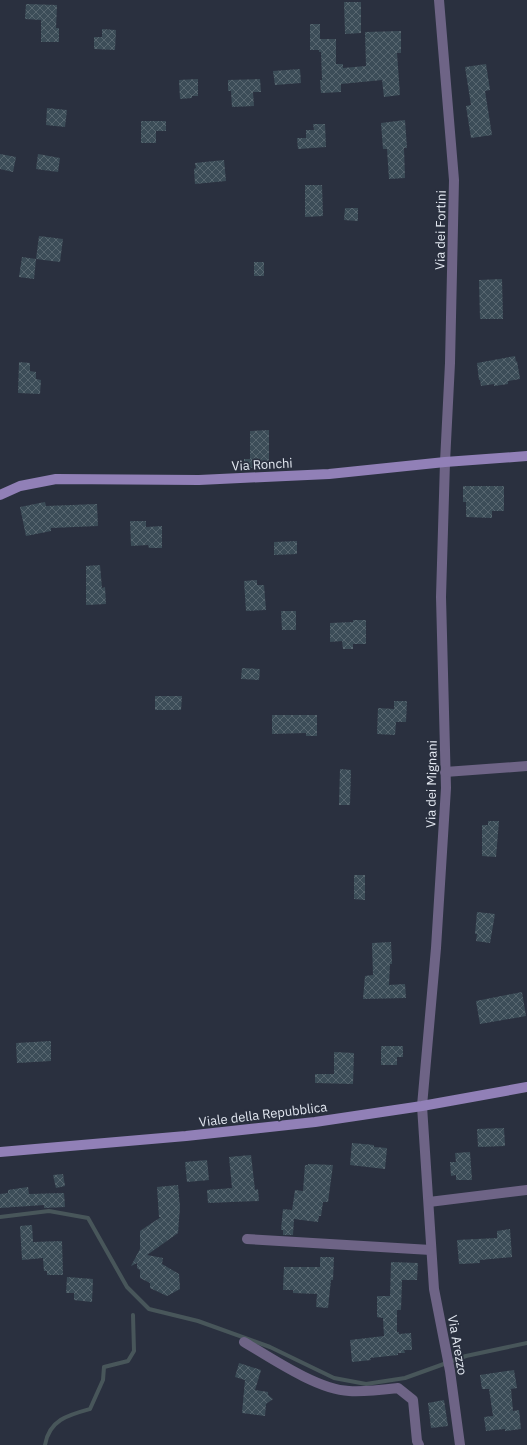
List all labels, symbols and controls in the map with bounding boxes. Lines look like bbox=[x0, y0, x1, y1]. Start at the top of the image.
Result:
street label: Via dei Fortini bbox=[431, 190, 450, 270]
street label: Via Ronchi bbox=[231, 454, 293, 475]
street label: Via dei Mignani bbox=[422, 740, 441, 828]
street label: Viale della Repubblica bbox=[198, 1098, 328, 1131]
street label: Via Arezzo bbox=[444, 1314, 471, 1376]

